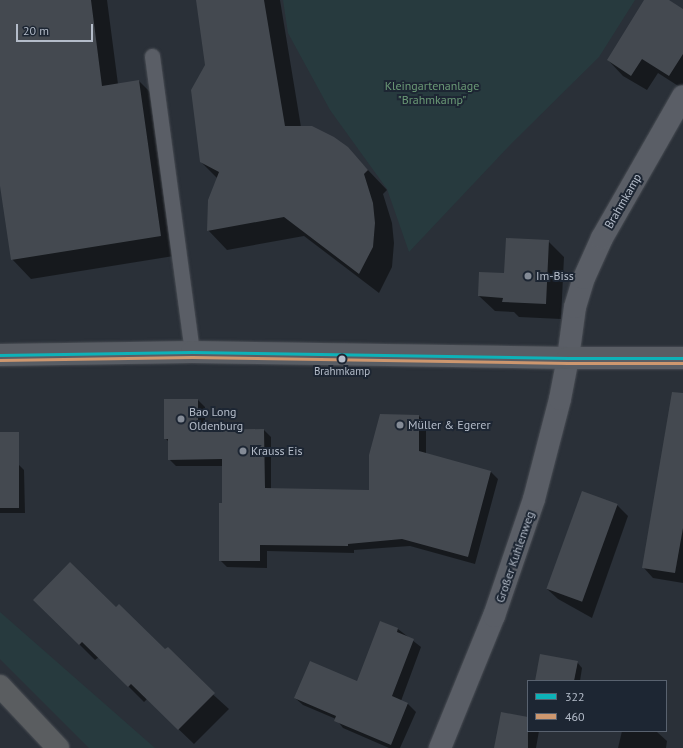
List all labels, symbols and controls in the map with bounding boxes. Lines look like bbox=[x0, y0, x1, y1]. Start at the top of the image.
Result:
scale bar bbox=[18, 16, 95, 42]
text: 20 m bbox=[23, 23, 49, 38]
park label: Kleingartenanlage "Brahmkamp" bbox=[385, 79, 479, 107]
street label: Brahmkamp bbox=[601, 171, 645, 231]
place label: Im-Biss bbox=[536, 269, 574, 283]
marker: Im-Biss bbox=[523, 271, 533, 281]
marker: Brahmkamp bbox=[337, 354, 347, 364]
place label: Brahmkamp bbox=[314, 364, 370, 378]
place label: Bao Long Oldenburg bbox=[189, 405, 243, 433]
marker: Bao Long Oldenburg bbox=[176, 414, 186, 424]
place label: Müller & Egerer bbox=[408, 418, 491, 432]
marker: Müller & Egerer bbox=[395, 420, 405, 430]
place label: Krauss Eis bbox=[251, 444, 302, 458]
marker: Krauss Eis bbox=[238, 446, 248, 456]
street label: Großer Kuhlenweg bbox=[493, 509, 537, 605]
legend bbox=[527, 680, 667, 732]
text: 322 bbox=[565, 689, 585, 704]
text: 460 bbox=[565, 709, 585, 724]

